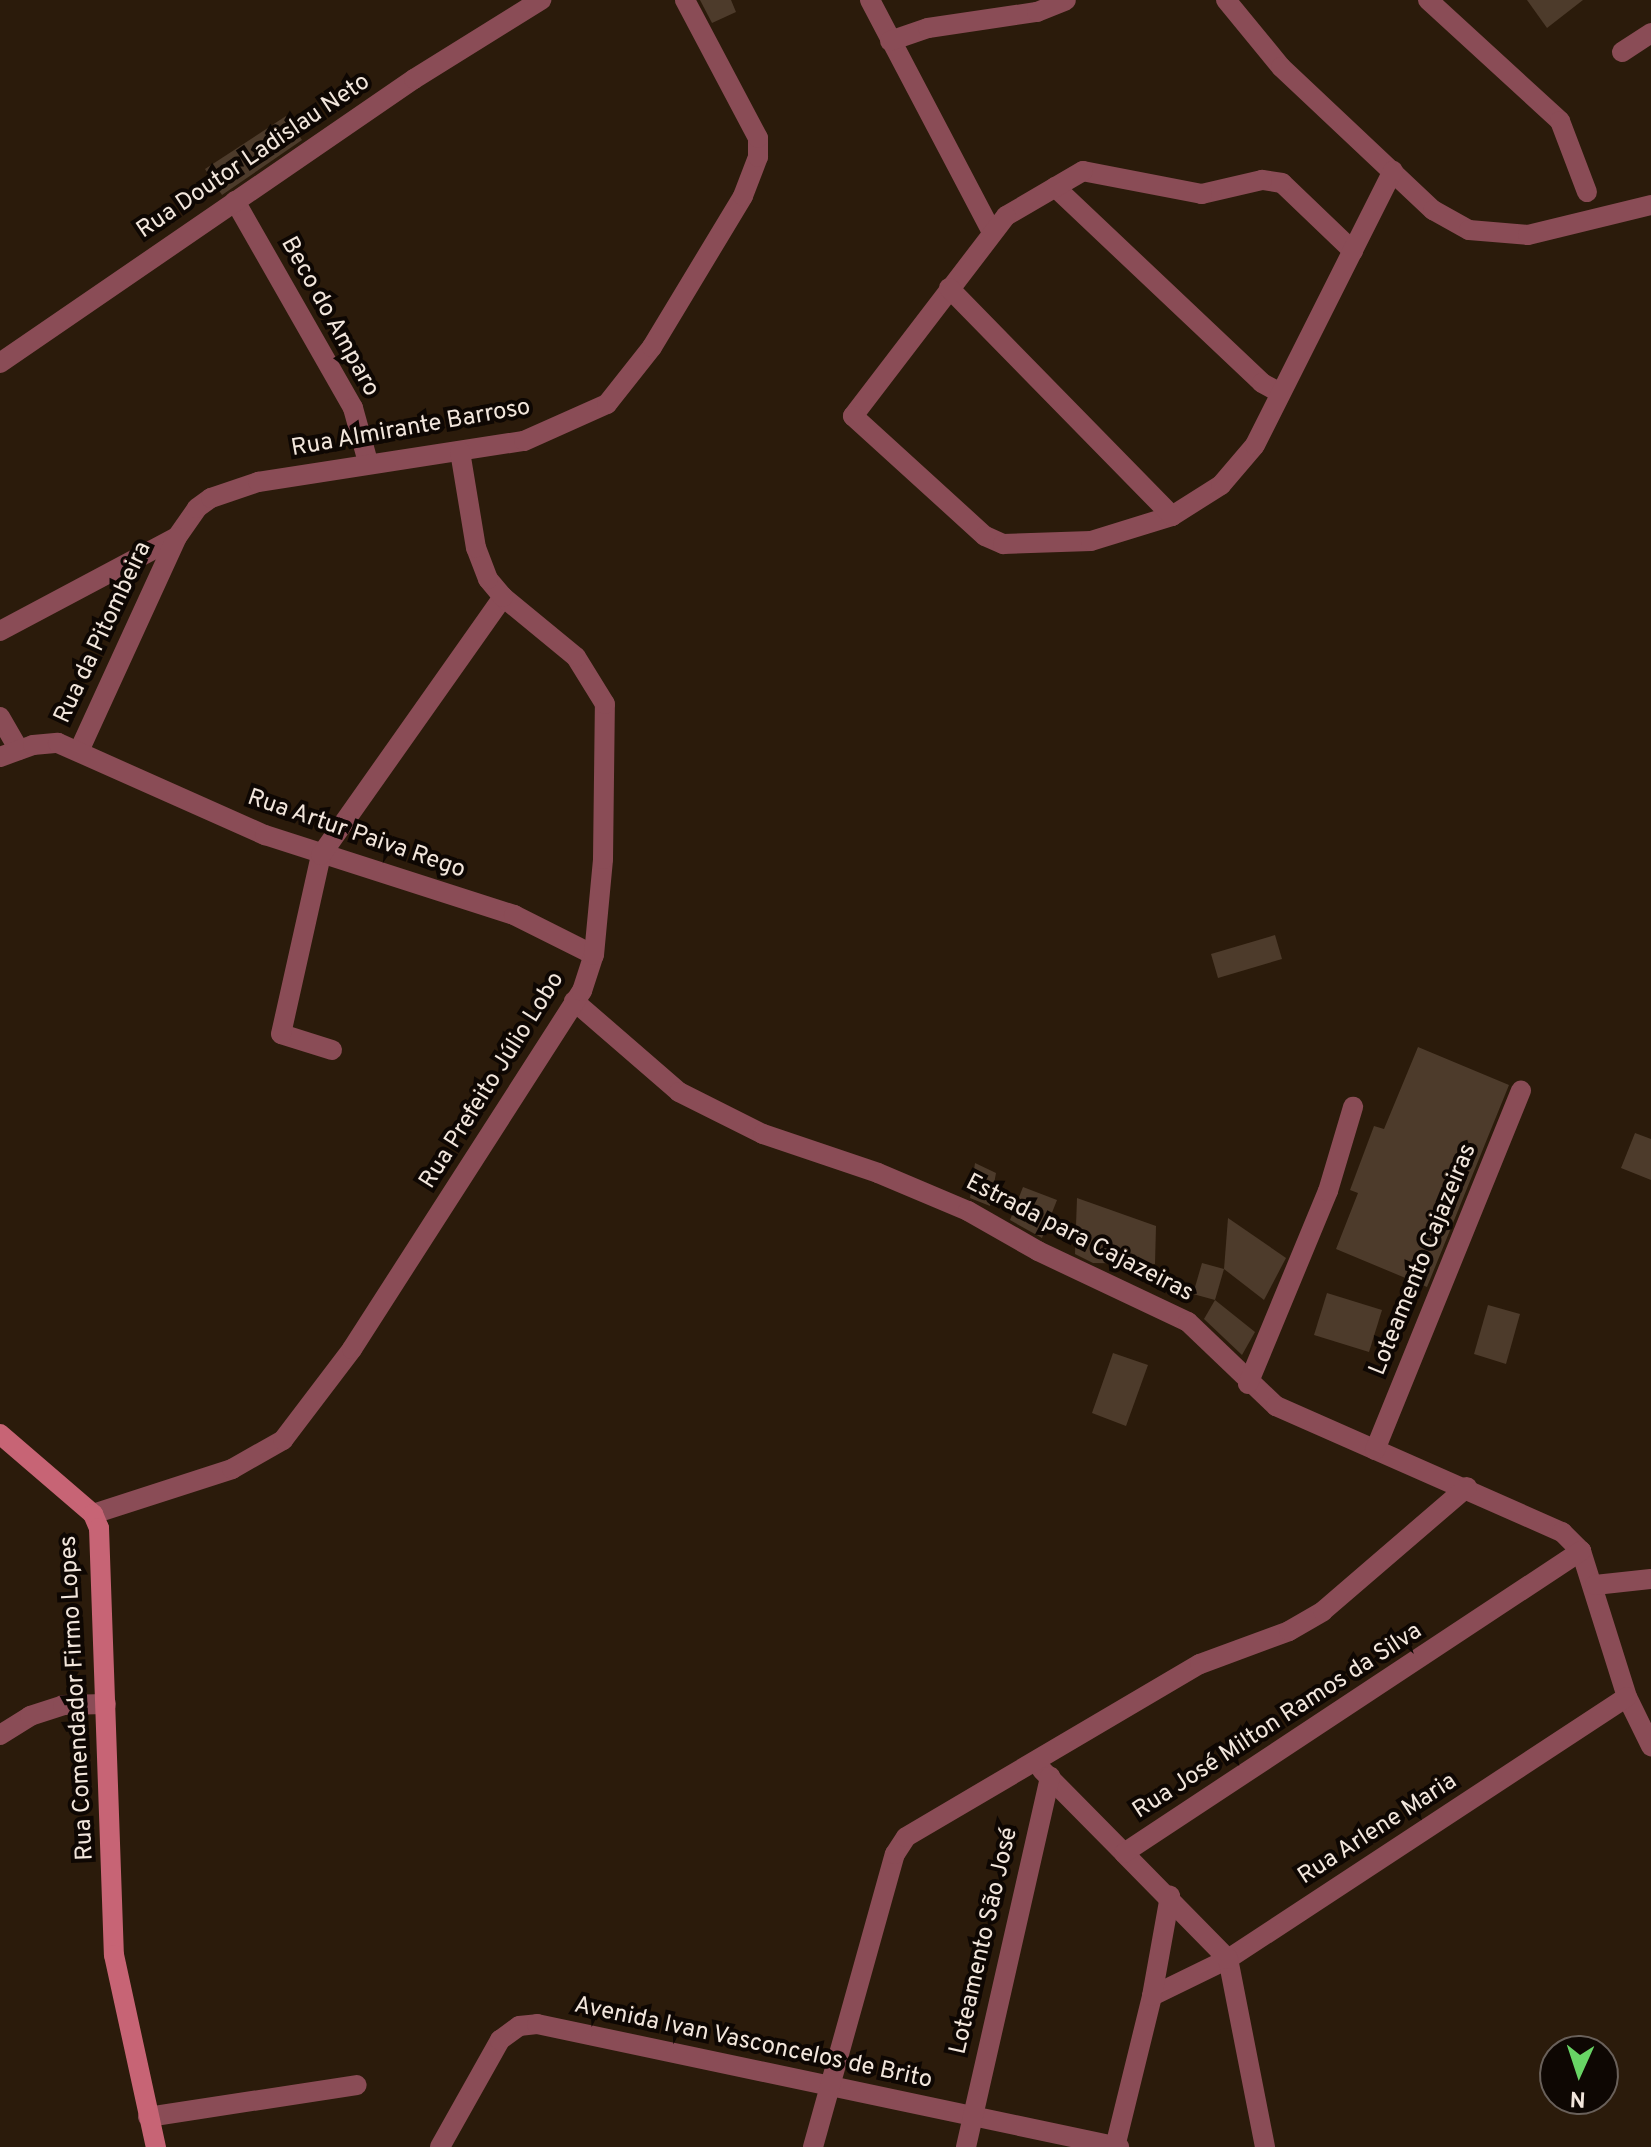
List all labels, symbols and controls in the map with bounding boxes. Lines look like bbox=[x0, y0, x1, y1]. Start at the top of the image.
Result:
street label: Rua Doutor Ladislau Neto bbox=[132, 68, 376, 246]
street label: Beco do Amparo bbox=[273, 232, 385, 402]
street label: Rua Almirante Barroso bbox=[289, 394, 533, 464]
street label: Rua da Pitombeira bbox=[49, 538, 159, 728]
street label: Rua Artur Paiva Rego bbox=[243, 784, 469, 886]
street label: Rua Prefeito Júlio Lobo bbox=[414, 967, 572, 1195]
street label: Loteamento Cajazeiras bbox=[1364, 1140, 1484, 1380]
street label: Estrada para Cajazeiras bbox=[960, 1169, 1198, 1309]
street label: Rua Comendador Firmo Lopes bbox=[55, 1535, 101, 1861]
street label: Rua José Milton Ramos da Silva bbox=[1128, 1618, 1428, 1826]
street label: Rua Arlene Maria bbox=[1293, 1768, 1463, 1892]
street label: Loteamento São José bbox=[945, 1825, 1025, 2057]
street label: Avenida Ivan Vasconcelos de Brito bbox=[571, 1992, 935, 2096]
north arrow bbox=[1539, 2035, 1619, 2115]
text: N bbox=[1569, 2084, 1586, 2111]

